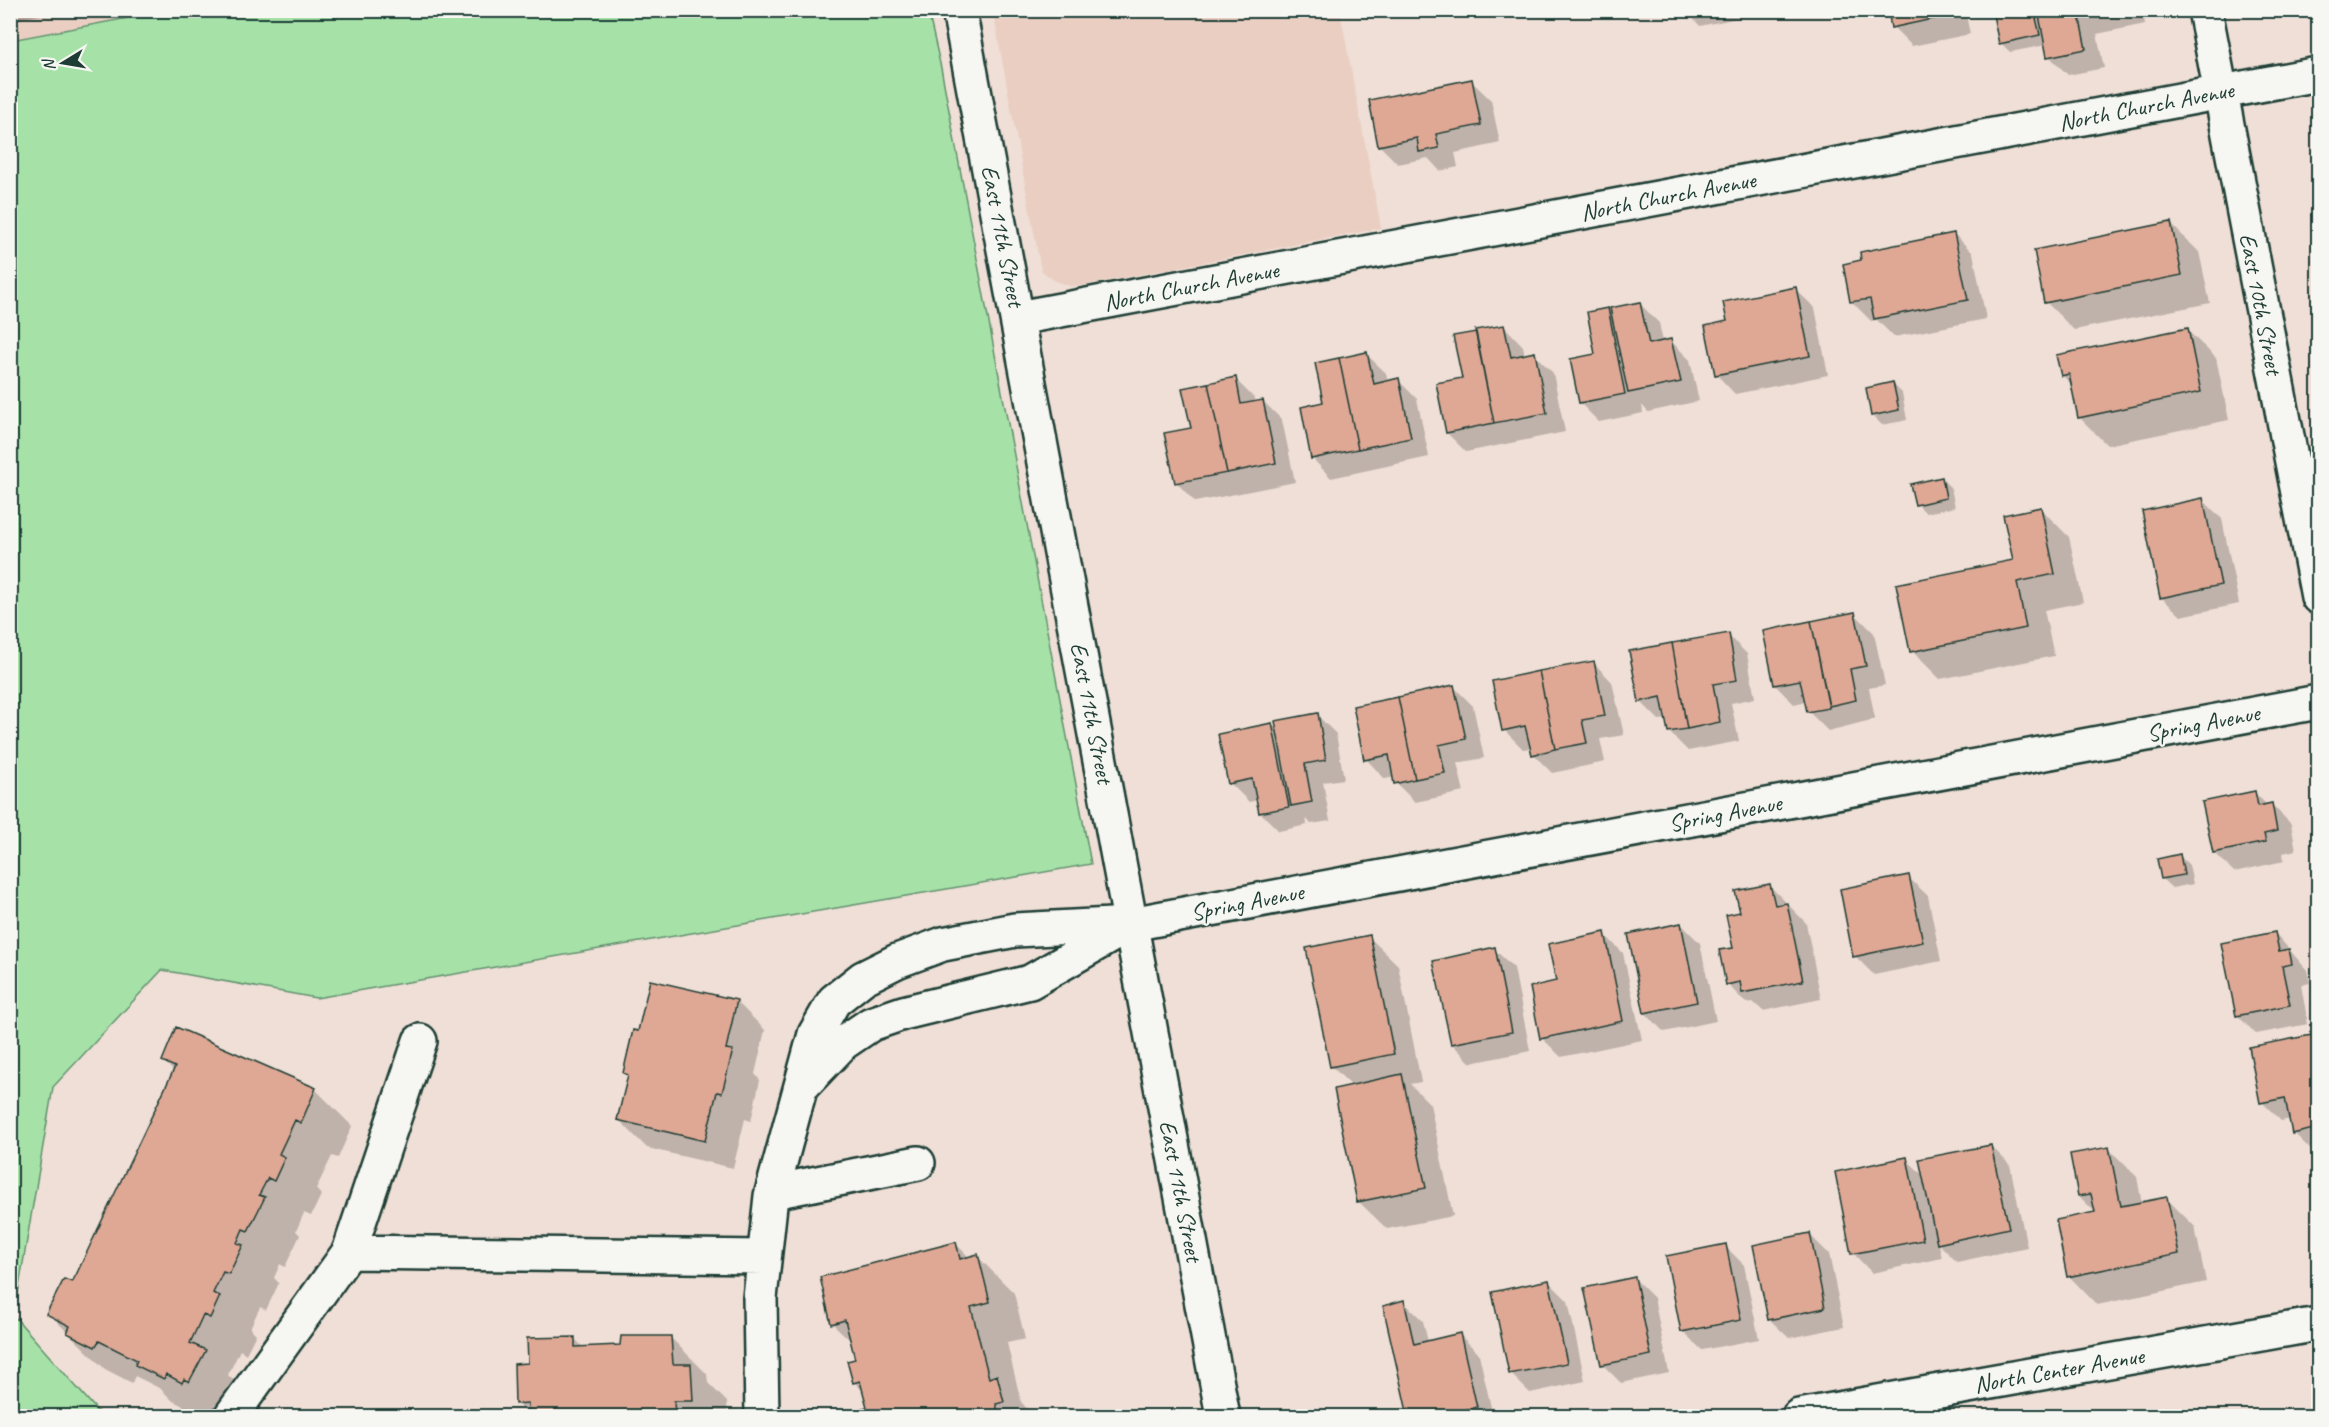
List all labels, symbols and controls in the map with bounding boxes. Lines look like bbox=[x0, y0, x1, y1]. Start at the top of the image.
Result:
north arrow bbox=[33, 33, 93, 93]
text: N bbox=[38, 56, 60, 72]
street label: North Church Avenue bbox=[2056, 74, 2238, 138]
street label: East 11th Street bbox=[975, 163, 1032, 311]
street label: North Church Avenue bbox=[1578, 164, 1760, 228]
street label: East 10th Street bbox=[2233, 231, 2290, 379]
street label: North Church Avenue bbox=[1101, 254, 1283, 318]
street label: East 11th Street bbox=[1064, 640, 1121, 788]
street label: Spring Avenue bbox=[2144, 697, 2264, 749]
street label: Spring Avenue bbox=[1666, 787, 1786, 839]
street label: Spring Avenue bbox=[1188, 876, 1308, 928]
street label: East 11th Street bbox=[1153, 1118, 1210, 1266]
street label: North Center Avenue bbox=[1972, 1340, 2148, 1400]

